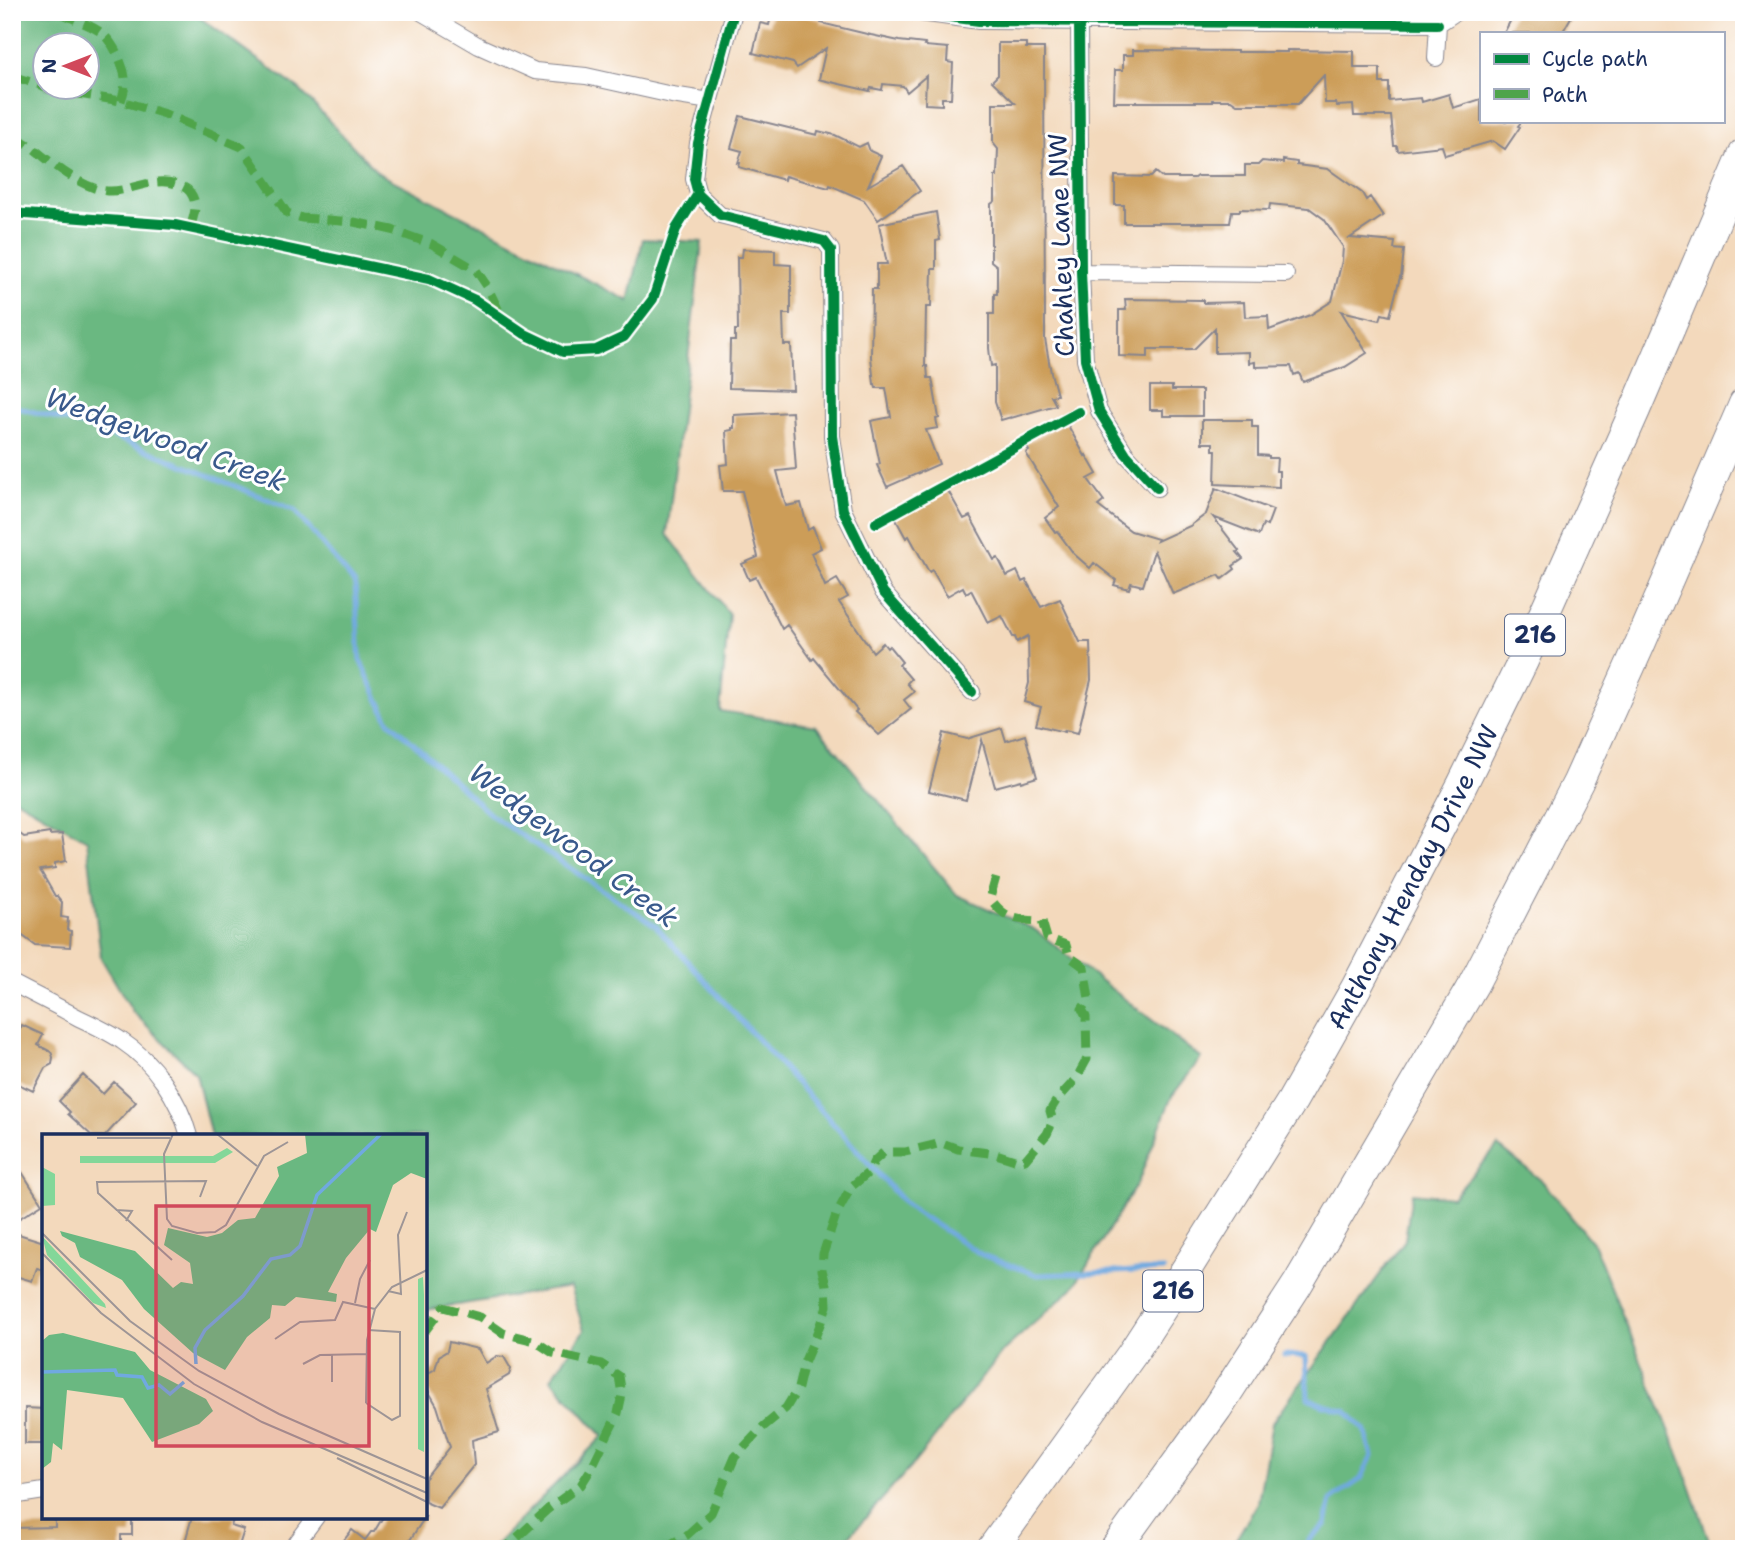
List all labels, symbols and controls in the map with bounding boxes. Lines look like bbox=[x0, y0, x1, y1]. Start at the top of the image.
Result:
north arrow bbox=[32, 32, 102, 102]
legend bbox=[1480, 32, 1724, 122]
text: Cycle path bbox=[1542, 45, 1648, 73]
text: N bbox=[37, 58, 62, 74]
text: Path bbox=[1542, 81, 1588, 109]
street label: Chahley Lane NW bbox=[1039, 133, 1082, 357]
water label: Wedgewood Creek bbox=[40, 378, 292, 500]
road number: 216 bbox=[1505, 614, 1565, 656]
street label: Anthony Henday Drive NW bbox=[1318, 718, 1506, 1035]
water label: Wedgewood Creek bbox=[461, 754, 687, 936]
inset map bbox=[42, 1134, 427, 1519]
road number: 216 bbox=[1143, 1270, 1203, 1311]

